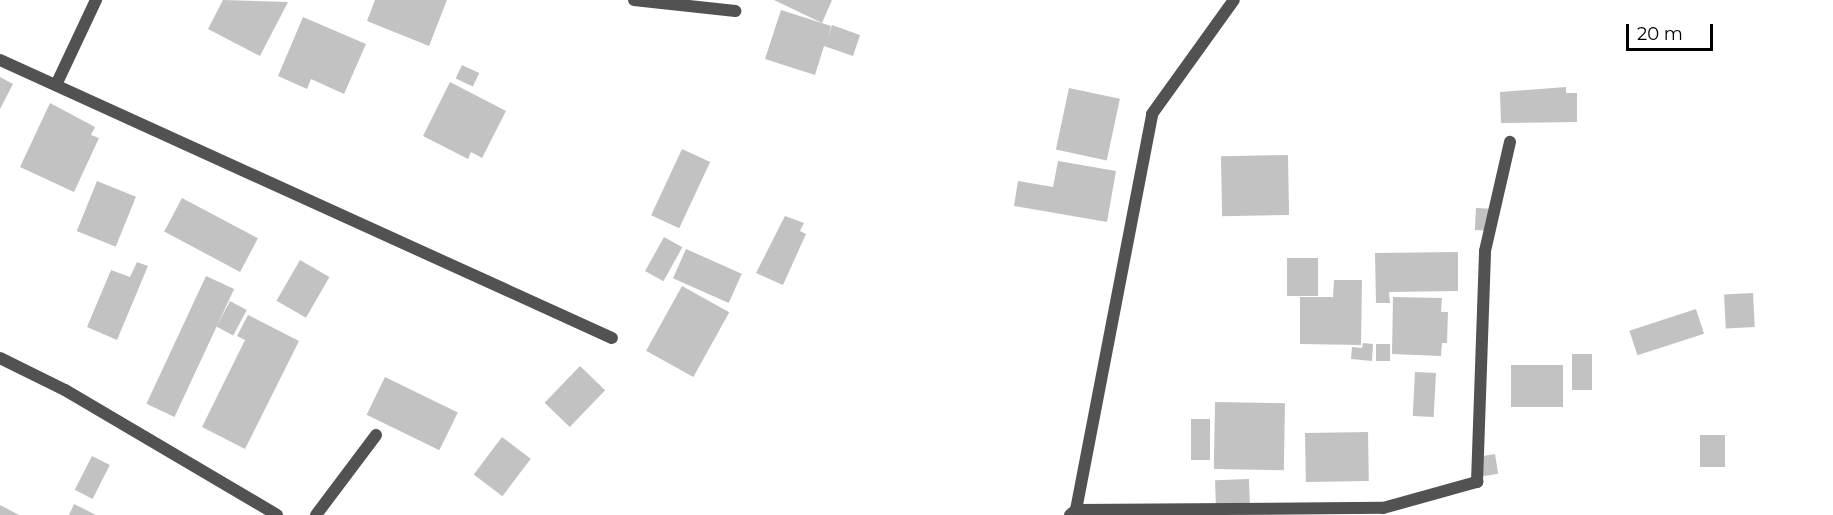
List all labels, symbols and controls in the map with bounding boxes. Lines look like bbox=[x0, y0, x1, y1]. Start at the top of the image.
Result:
scale bar bbox=[1629, 12, 1716, 50]
text: 20 m bbox=[1637, 23, 1683, 45]

